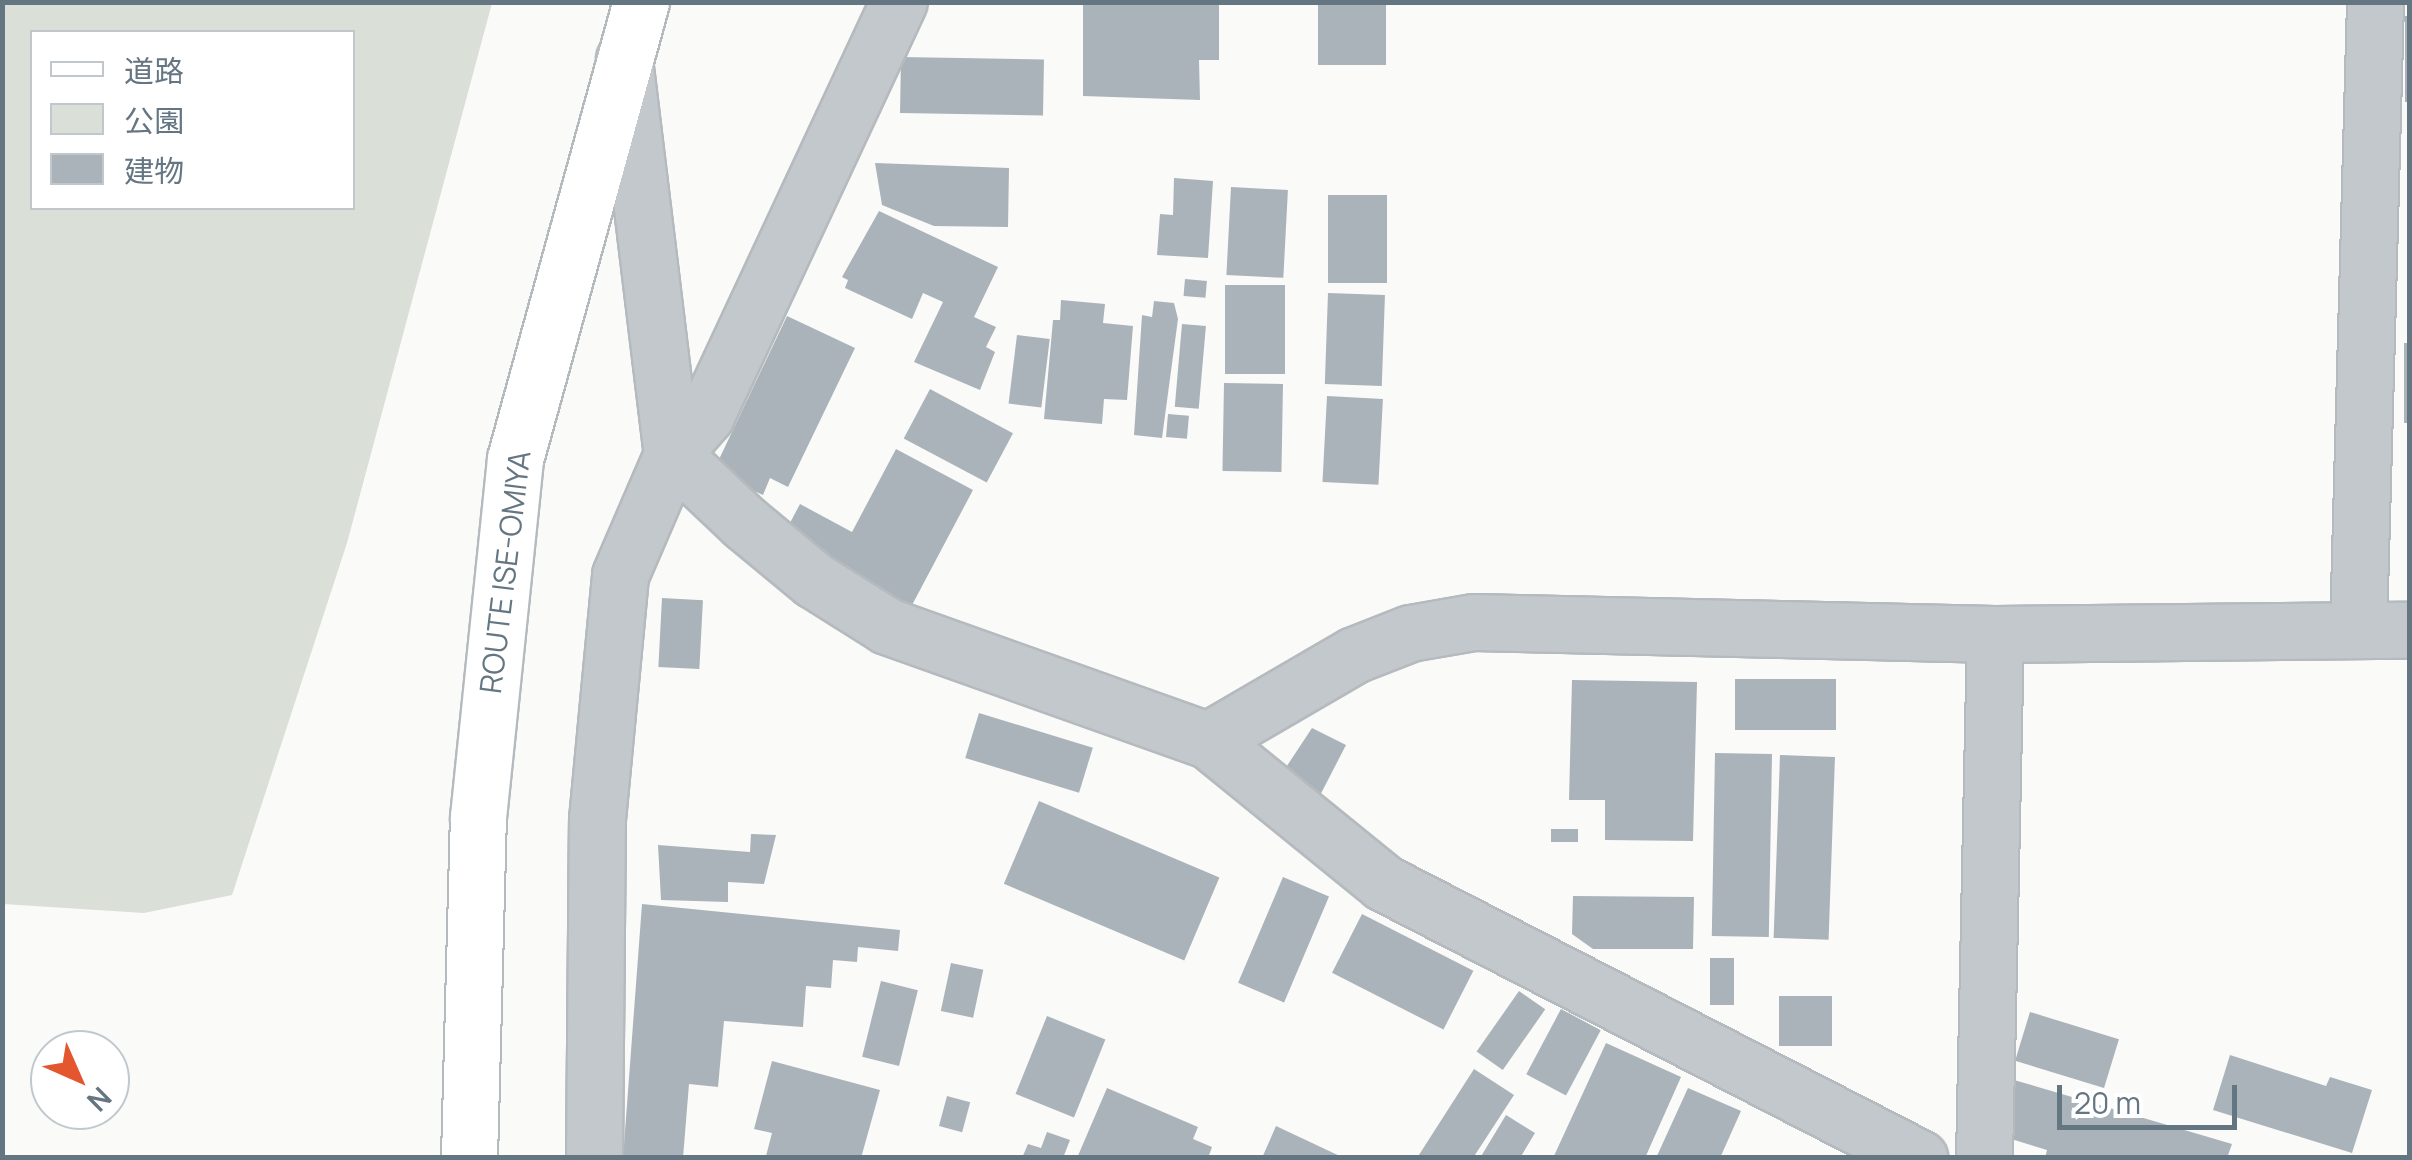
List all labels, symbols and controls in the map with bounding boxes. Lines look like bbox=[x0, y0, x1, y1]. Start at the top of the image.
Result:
legend bbox=[30, 30, 355, 210]
text: 道路 bbox=[124, 50, 184, 91]
text: 公園 bbox=[124, 100, 184, 141]
text: 建物 bbox=[124, 150, 184, 191]
street label: ROUTE ISE-OMIYA bbox=[472, 449, 538, 695]
north arrow bbox=[30, 1030, 130, 1130]
scale bar bbox=[2062, 1065, 2242, 1127]
text: N bbox=[79, 1079, 120, 1120]
text: 20 m bbox=[2074, 1082, 2141, 1123]

